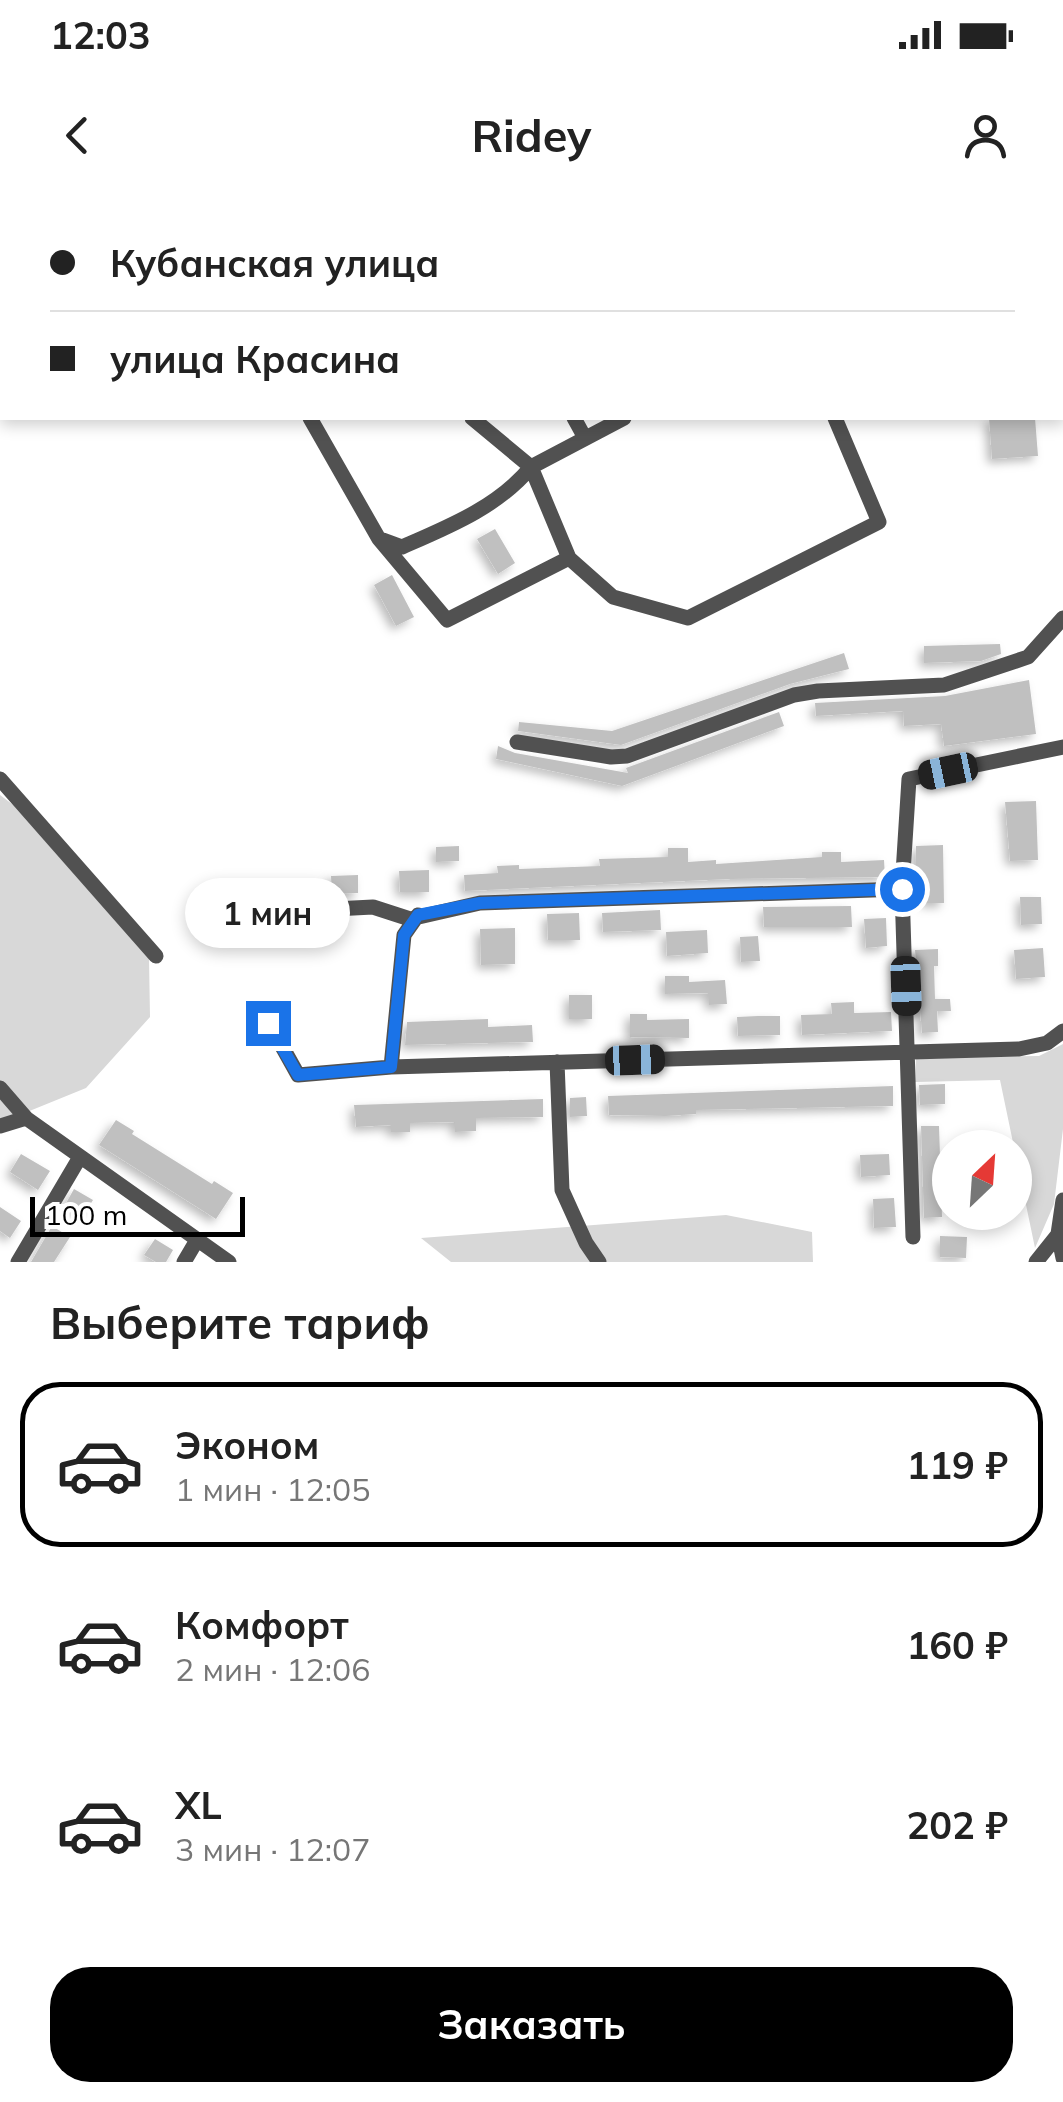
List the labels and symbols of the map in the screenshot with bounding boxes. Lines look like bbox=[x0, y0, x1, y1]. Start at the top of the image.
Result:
car bbox=[916, 750, 980, 792]
route start bbox=[880, 867, 925, 912]
callout: 1 мин bbox=[186, 878, 350, 948]
car bbox=[890, 955, 922, 1017]
route end bbox=[246, 1001, 291, 1046]
car bbox=[604, 1044, 666, 1076]
north arrow bbox=[932, 1130, 1032, 1230]
scale bar bbox=[30, 1192, 245, 1236]

